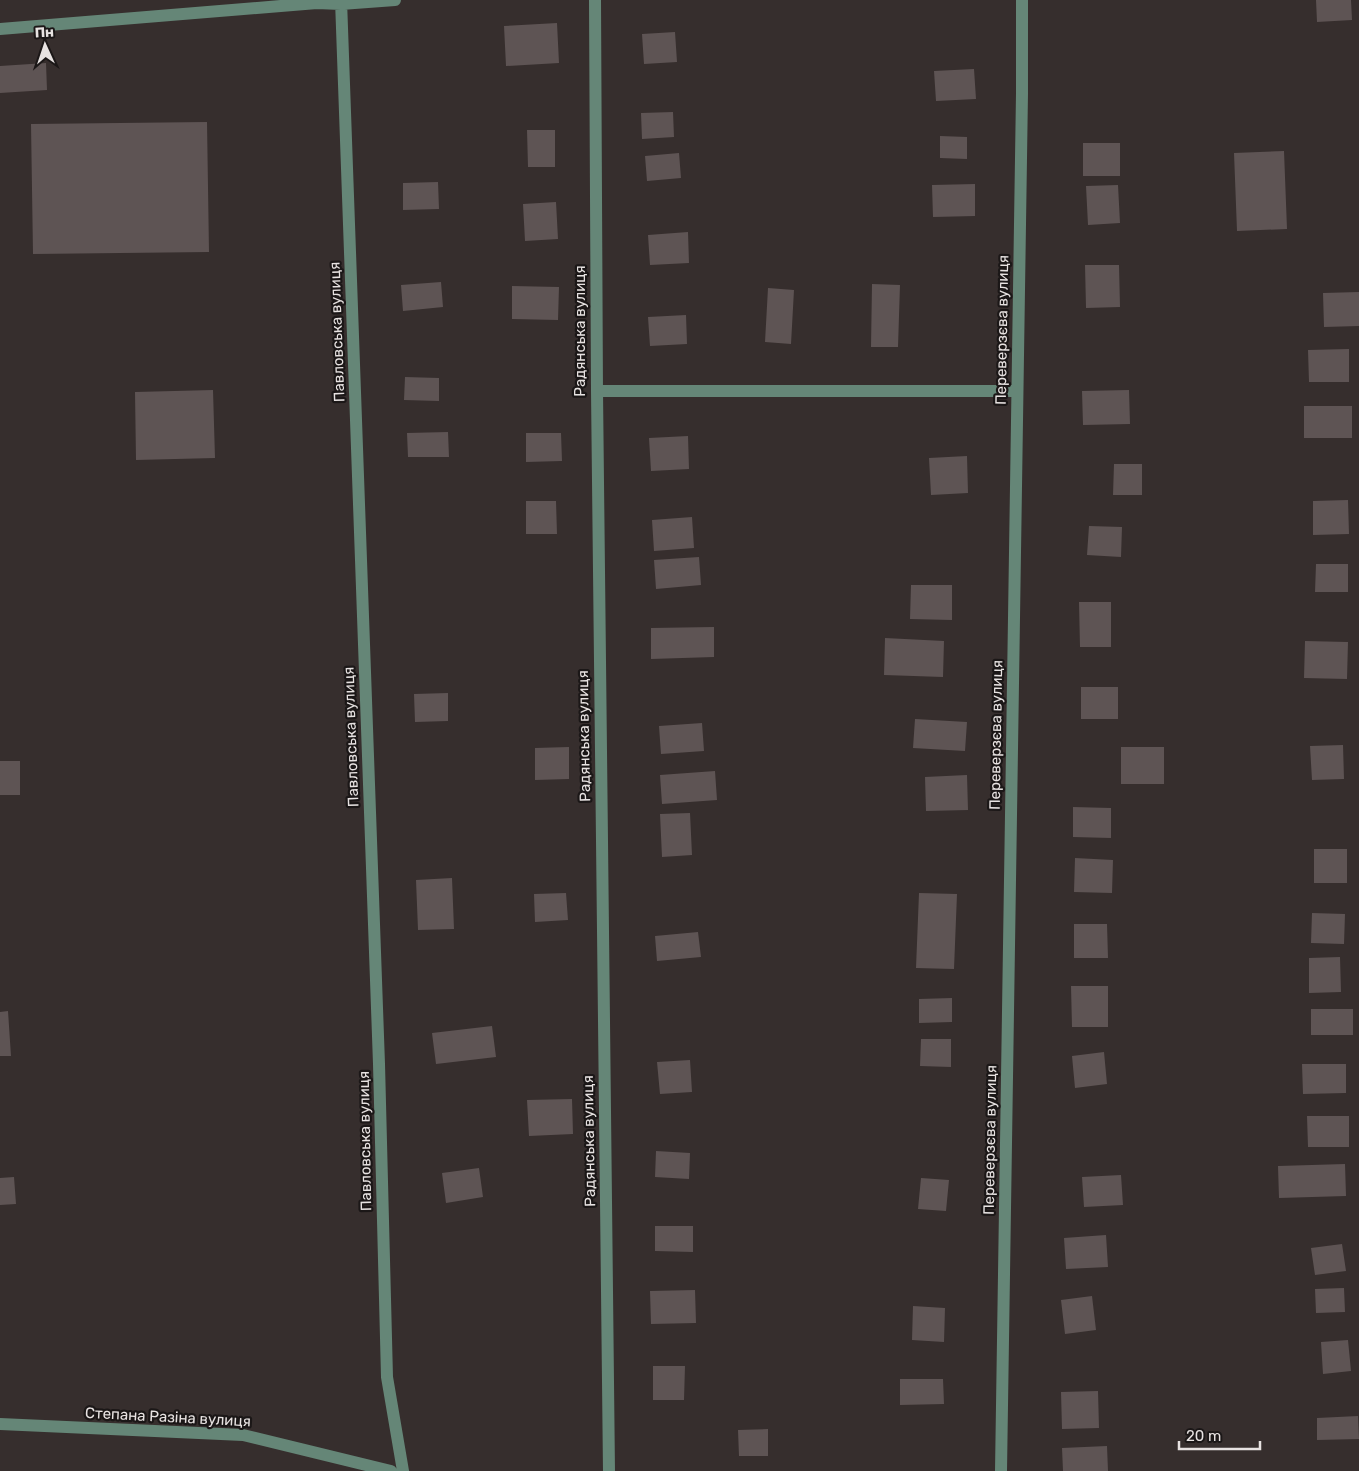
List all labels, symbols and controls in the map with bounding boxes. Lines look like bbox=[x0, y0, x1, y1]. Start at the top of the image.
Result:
north arrow bbox=[20, 20, 70, 70]
text: Пн bbox=[34, 24, 55, 42]
street label: Переверзєва вулиця bbox=[992, 255, 1012, 405]
street label: Павловська вулиця bbox=[326, 262, 348, 402]
street label: Радянська вулиця bbox=[571, 265, 589, 397]
street label: Переверзєва вулиця bbox=[986, 660, 1006, 810]
street label: Павловська вулиця bbox=[340, 667, 362, 807]
street label: Радянська вулиця bbox=[574, 670, 594, 802]
street label: Переверзєва вулиця bbox=[980, 1065, 1000, 1215]
street label: Павловська вулиця bbox=[355, 1071, 375, 1211]
street label: Радянська вулиця bbox=[579, 1075, 599, 1207]
street label: Степана Разіна вулиця bbox=[85, 1404, 251, 1430]
scale bar bbox=[1179, 1418, 1260, 1450]
text: 20 m bbox=[1186, 1427, 1221, 1445]

